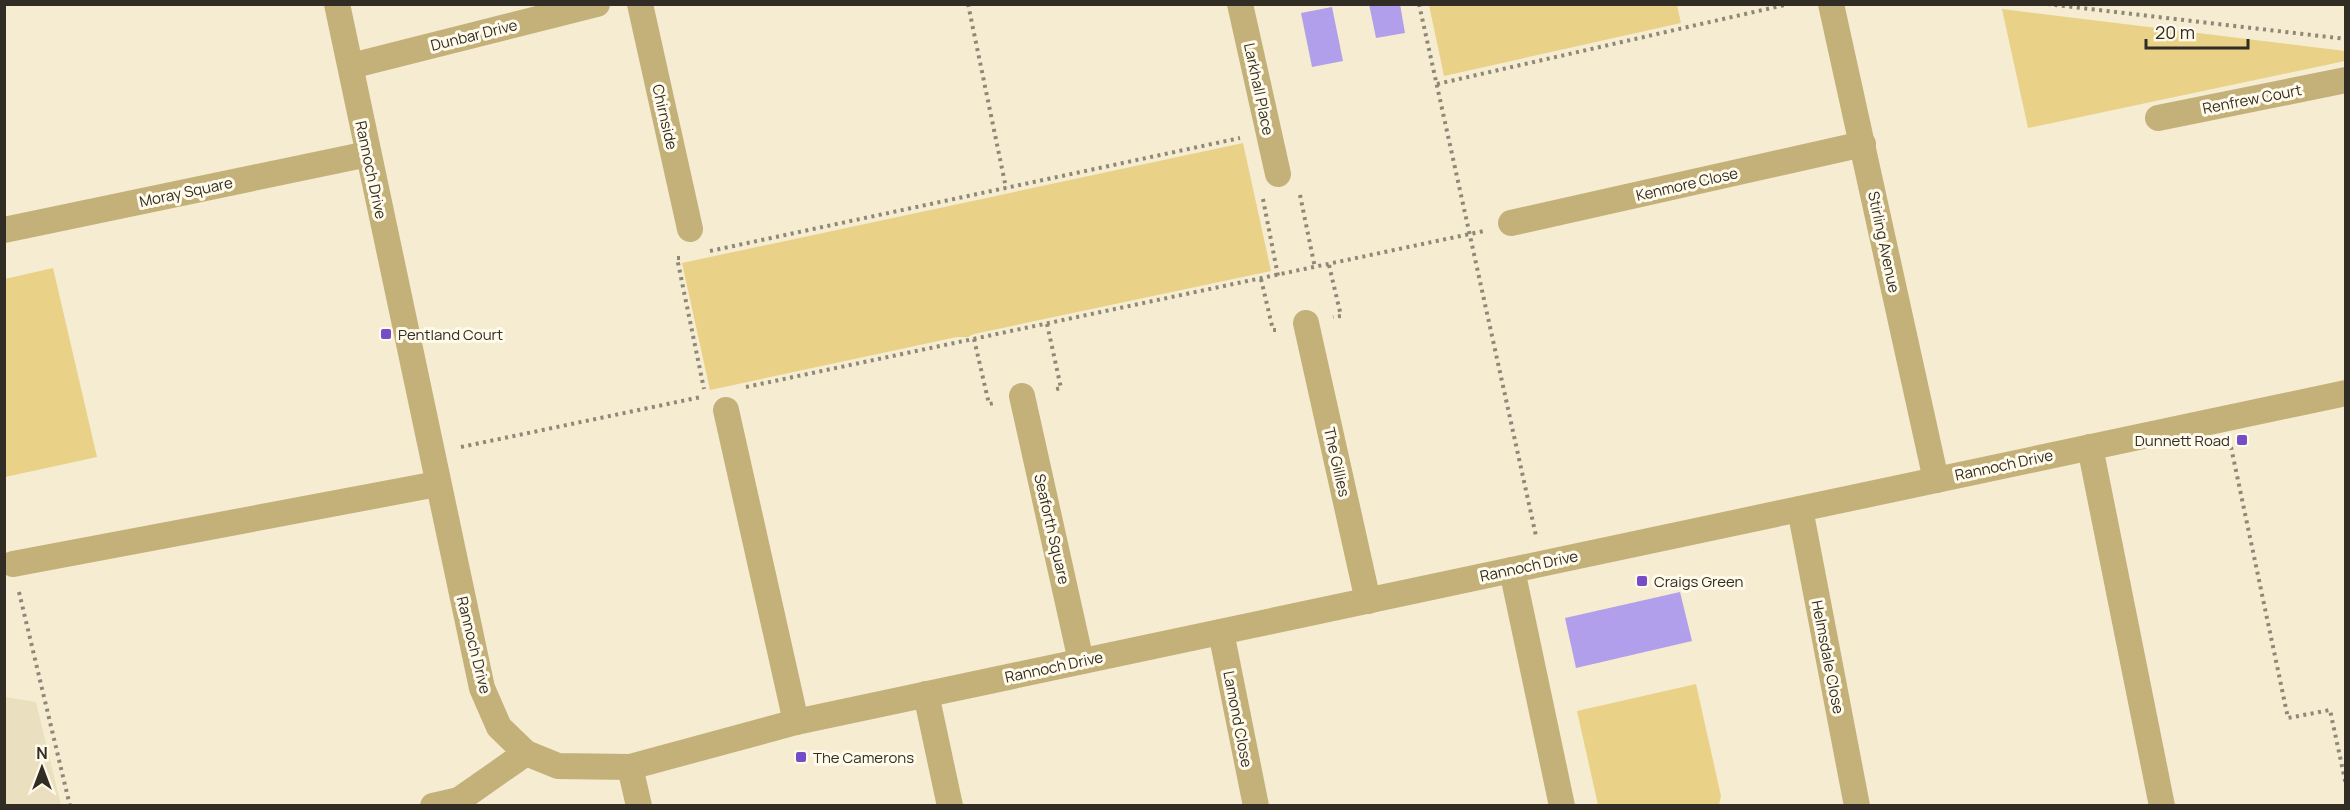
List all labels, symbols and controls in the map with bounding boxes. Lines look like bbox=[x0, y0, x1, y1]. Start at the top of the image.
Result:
scale bar bbox=[2146, 12, 2248, 50]
street label: Dunbar Drive bbox=[428, 14, 520, 56]
text: 20 m bbox=[2155, 20, 2195, 44]
street label: Larkhall Place bbox=[1239, 41, 1279, 137]
street label: Renfrew Court bbox=[2201, 79, 2303, 119]
street label: Chirnside bbox=[647, 82, 683, 152]
street label: Rannoch Drive bbox=[350, 119, 392, 221]
street label: Kenmore Close bbox=[1634, 162, 1740, 206]
street label: Moray Square bbox=[137, 172, 235, 212]
street label: Stirling Avenue bbox=[1863, 189, 1905, 295]
place label: Pentland Court bbox=[398, 324, 503, 345]
marker: Pentland Court bbox=[379, 327, 393, 341]
street label: The Gillies bbox=[1319, 425, 1355, 499]
place label: Dunnett Road bbox=[2135, 430, 2230, 451]
marker: Dunnett Road bbox=[2235, 433, 2249, 447]
street label: Rannoch Drive bbox=[1953, 444, 2055, 486]
street label: Seaforth Square bbox=[1029, 472, 1075, 587]
street label: Rannoch Drive bbox=[1478, 545, 1580, 587]
place label: Craigs Green bbox=[1654, 571, 1744, 592]
marker: Craigs Green bbox=[1635, 574, 1649, 588]
street label: Rannoch Drive bbox=[452, 594, 496, 696]
street label: Helmsdale Close bbox=[1807, 598, 1849, 716]
street label: Rannoch Drive bbox=[1003, 646, 1105, 688]
street label: Lamond Close bbox=[1218, 669, 1258, 769]
north arrow bbox=[12, 738, 72, 798]
text: N bbox=[36, 742, 48, 764]
place label: The Camerons bbox=[813, 747, 914, 768]
marker: The Camerons bbox=[794, 750, 808, 764]

